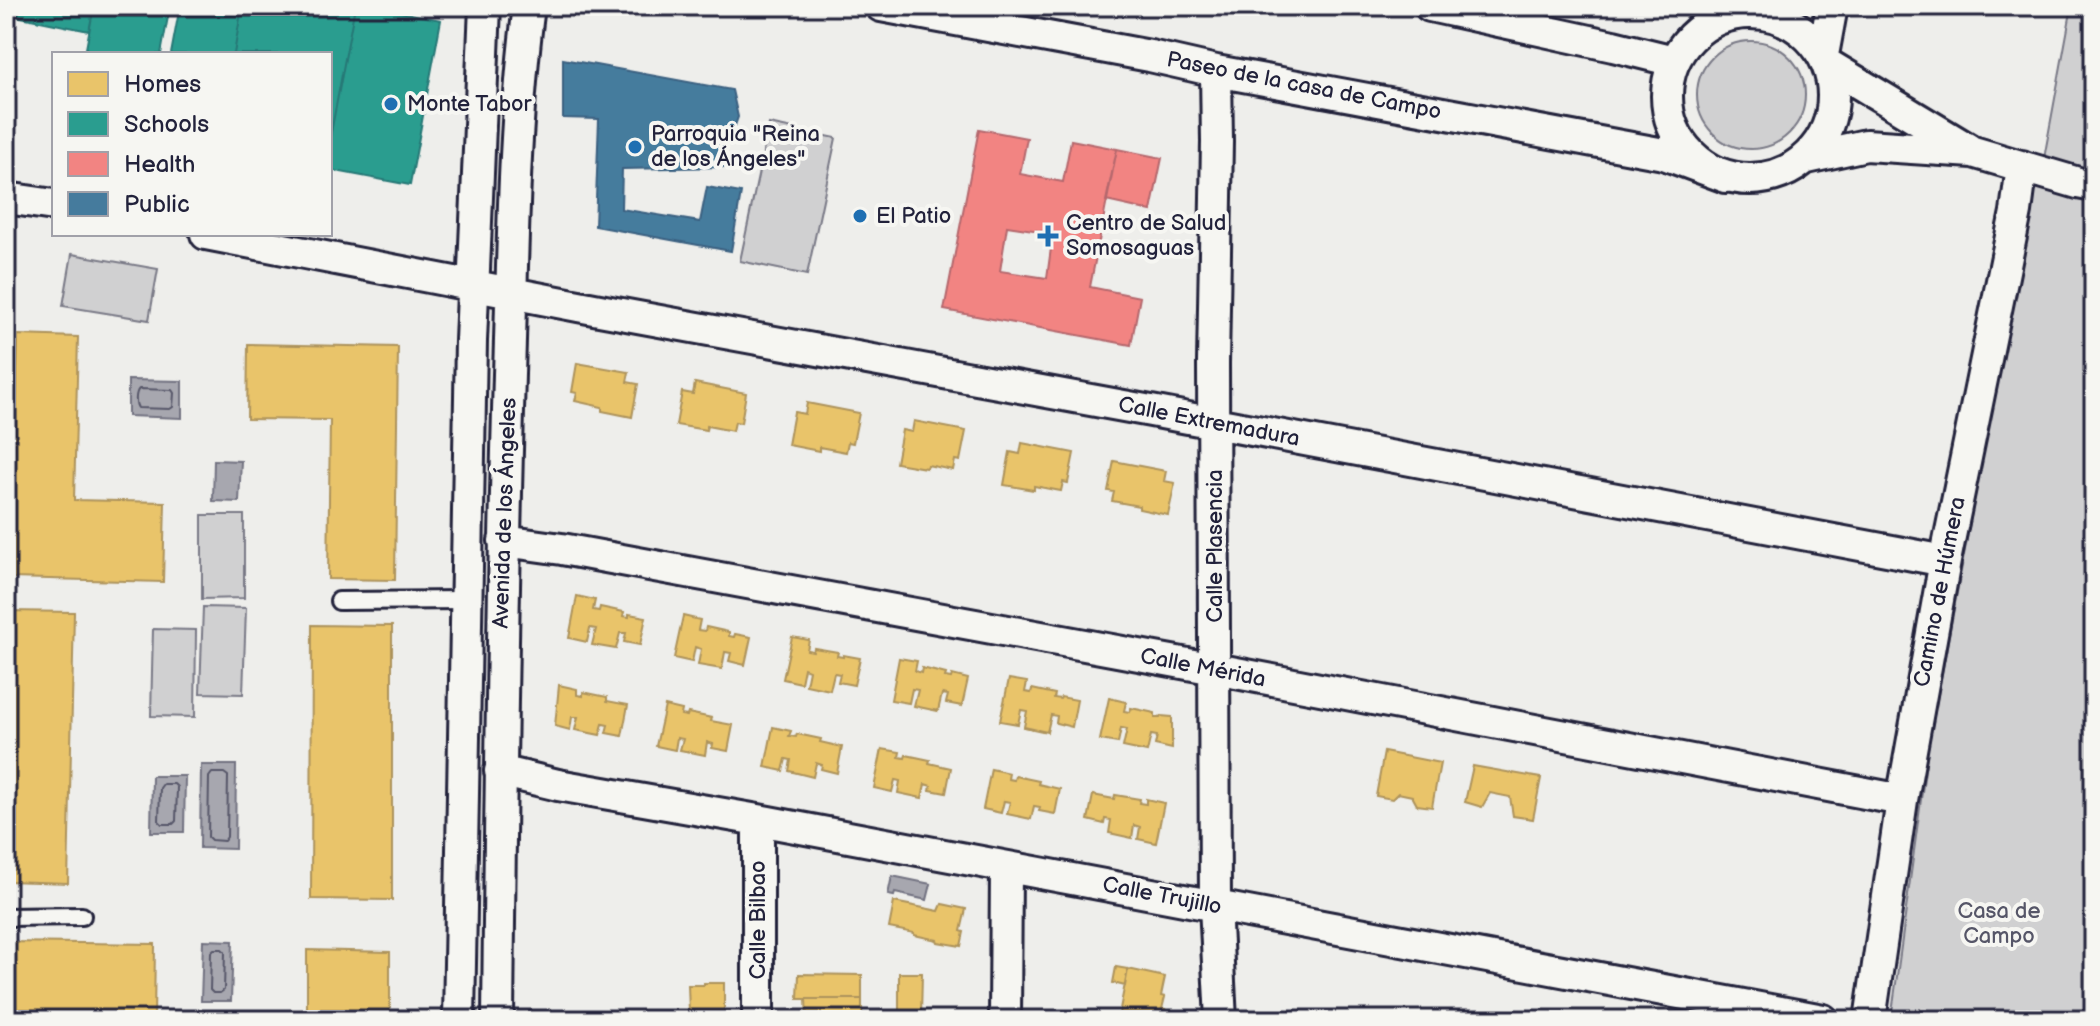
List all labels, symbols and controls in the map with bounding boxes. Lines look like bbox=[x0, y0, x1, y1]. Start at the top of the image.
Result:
street label: Paseo de la casa de Campo bbox=[1164, 46, 1444, 126]
legend bbox=[52, 52, 332, 236]
text: Homes bbox=[124, 70, 201, 99]
place label: Monte Tabor bbox=[407, 91, 533, 118]
marker: Monte Tabor bbox=[382, 95, 400, 113]
text: Schools bbox=[124, 110, 209, 139]
place label: Parroquia "Reina de los Ángeles" bbox=[651, 121, 820, 173]
marker: Parroquia "Reina de los Ángeles" bbox=[626, 138, 644, 156]
text: Health bbox=[124, 150, 195, 179]
text: Public bbox=[124, 190, 190, 219]
place label: El Patio bbox=[876, 203, 951, 230]
marker: El Patio bbox=[851, 207, 869, 225]
place label: Centro de Salud Somosaguas bbox=[1066, 210, 1226, 262]
marker: Centro de Salud Somosaguas bbox=[1037, 225, 1059, 247]
street label: Calle Extremadura bbox=[1116, 391, 1302, 453]
street label: Avenida de los Ángeles bbox=[486, 397, 523, 629]
street label: Calle Plasencia bbox=[1202, 469, 1229, 623]
street label: Camino de Húmera bbox=[1908, 495, 1972, 689]
street label: Calle Mérida bbox=[1138, 643, 1268, 693]
street label: Calle Bilbao bbox=[745, 860, 772, 980]
street label: Calle Trujillo bbox=[1100, 871, 1224, 921]
park label: Casa de Campo bbox=[1957, 898, 2041, 950]

